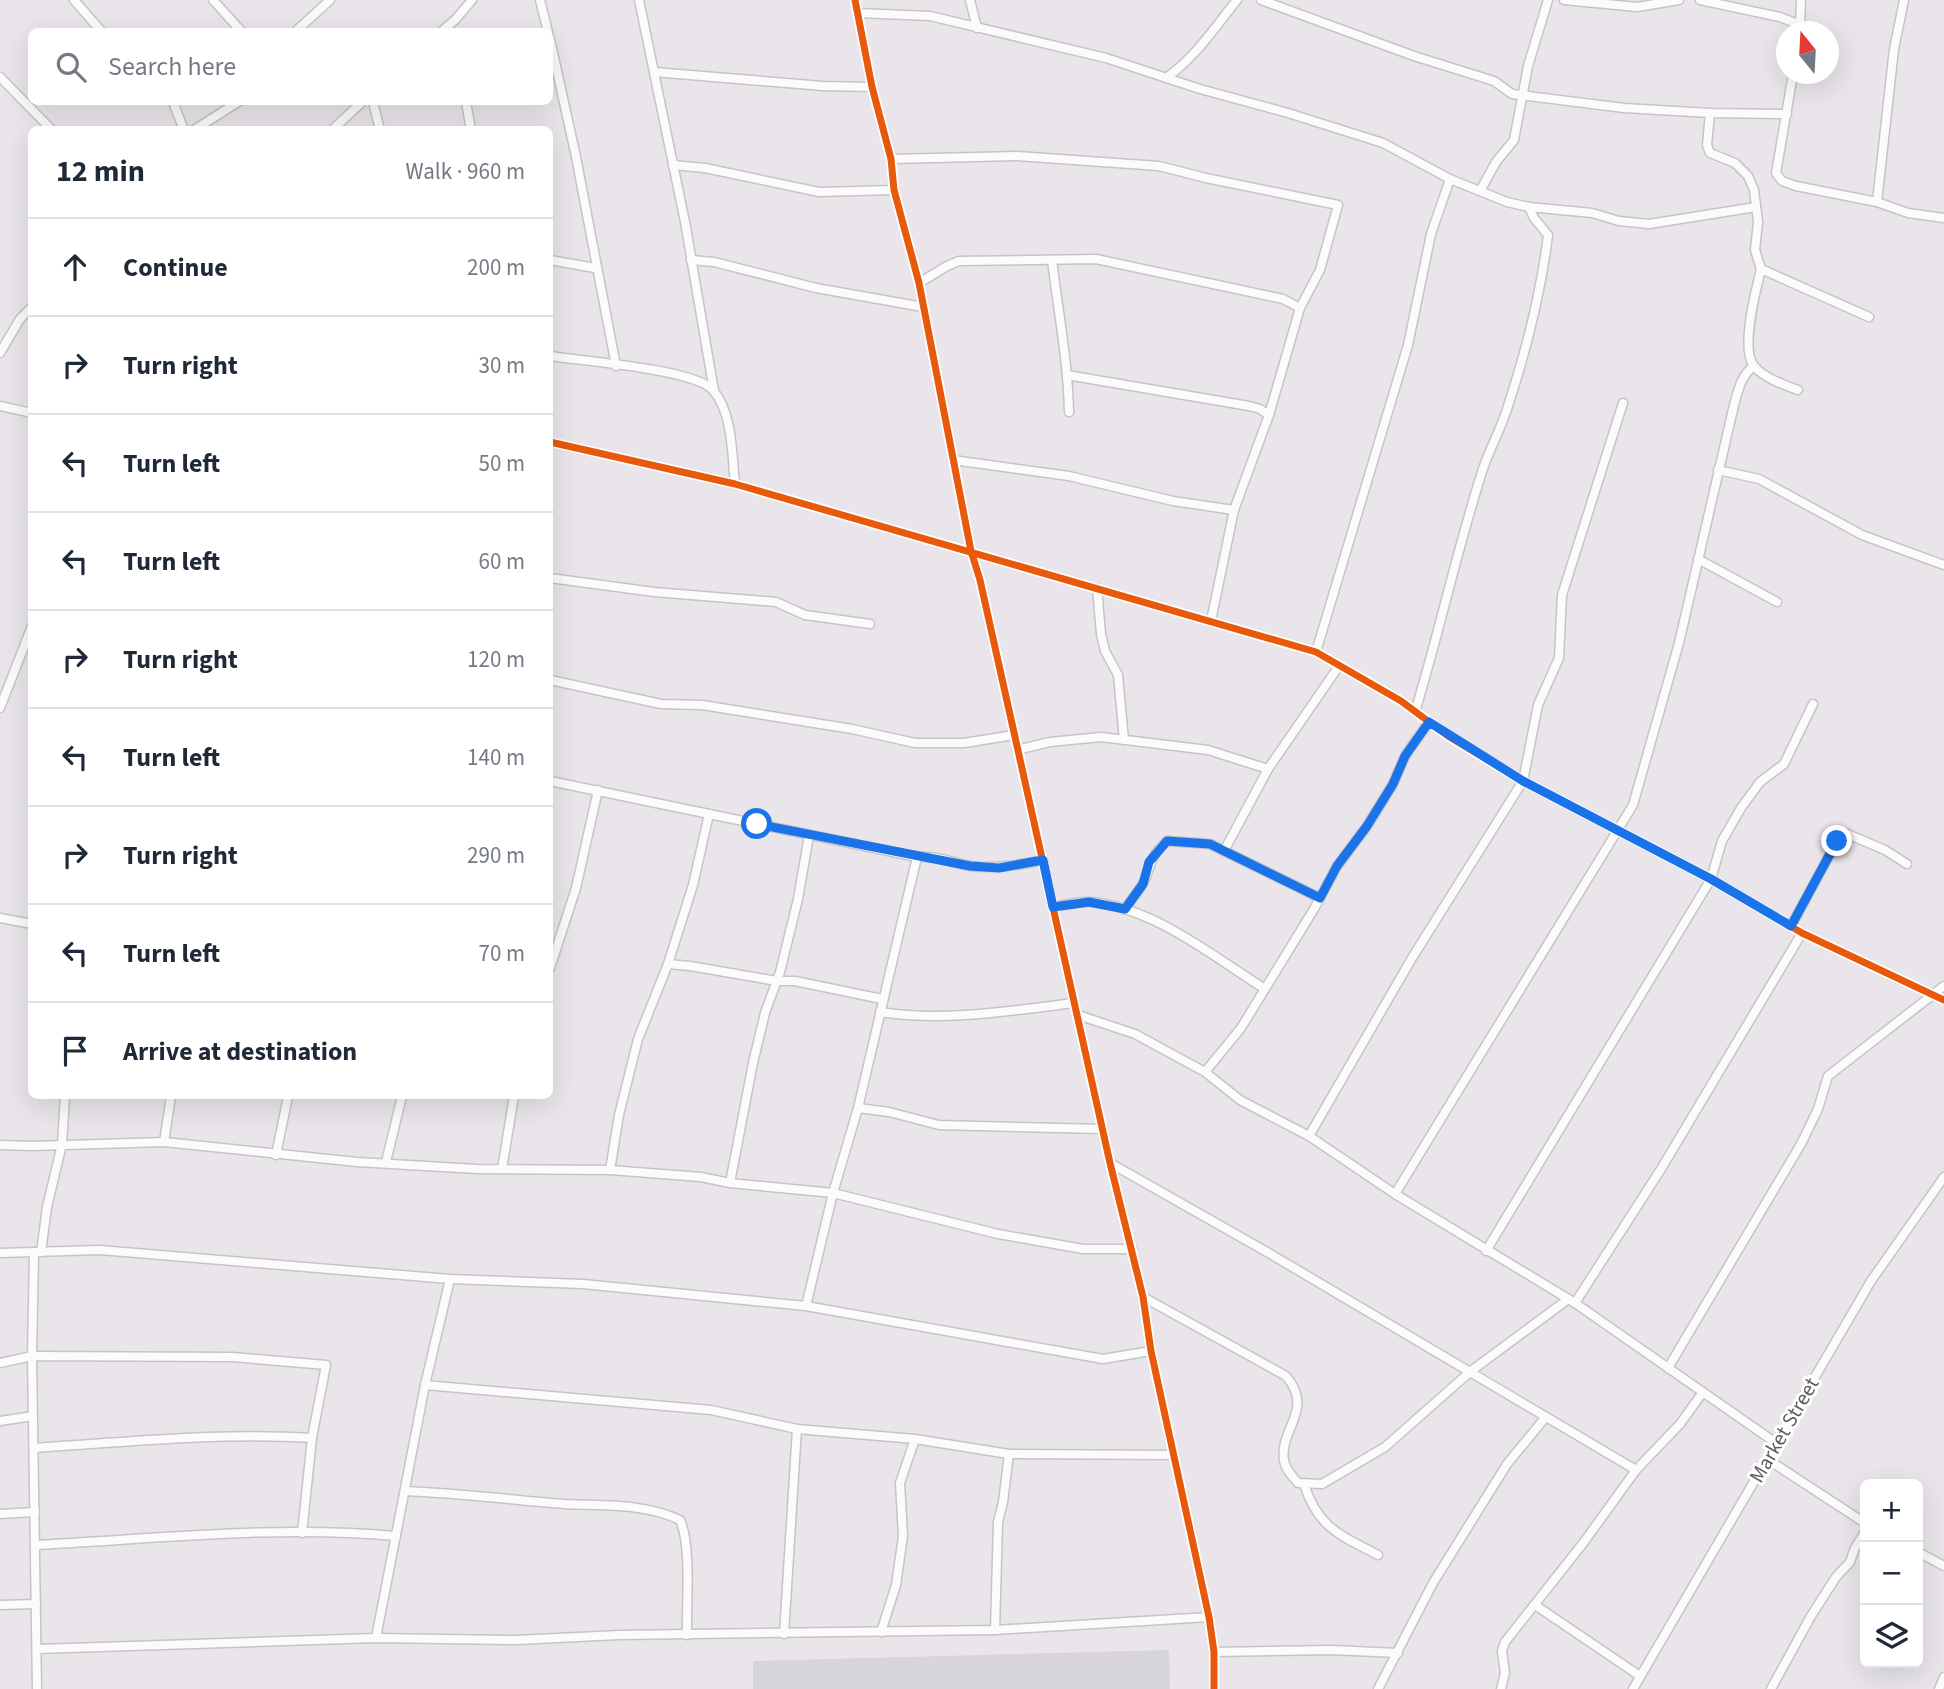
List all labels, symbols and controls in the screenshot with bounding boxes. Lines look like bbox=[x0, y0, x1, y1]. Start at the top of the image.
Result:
north arrow bbox=[1776, 21, 1839, 84]
search box bbox=[28, 28, 553, 105]
icon: search bbox=[52, 48, 90, 86]
text: Search here bbox=[108, 48, 236, 85]
text: 12 min bbox=[56, 150, 145, 193]
text: Walk · 960 m bbox=[406, 155, 525, 188]
icon: ahead bbox=[56, 248, 94, 286]
text: Continue bbox=[123, 249, 228, 286]
text: 200 m bbox=[467, 251, 525, 284]
icon: right bbox=[56, 346, 94, 384]
text: Turn right bbox=[123, 347, 238, 384]
text: 30 m bbox=[478, 349, 525, 382]
icon: left bbox=[56, 444, 94, 482]
text: Turn left bbox=[123, 445, 220, 482]
text: 50 m bbox=[478, 447, 525, 480]
icon: left bbox=[56, 542, 94, 580]
text: Turn left bbox=[123, 543, 220, 580]
text: 60 m bbox=[478, 545, 525, 578]
icon: right bbox=[56, 640, 94, 678]
text: Turn right bbox=[123, 641, 238, 678]
text: 120 m bbox=[467, 643, 525, 676]
icon: left bbox=[56, 738, 94, 776]
text: Turn left bbox=[123, 739, 220, 776]
text: 140 m bbox=[467, 741, 525, 774]
route start bbox=[741, 808, 772, 839]
route end bbox=[1821, 825, 1852, 856]
icon: right bbox=[56, 836, 94, 874]
text: Turn right bbox=[123, 837, 238, 874]
text: 290 m bbox=[467, 839, 525, 872]
icon: left bbox=[56, 934, 94, 972]
text: Turn left bbox=[123, 935, 220, 972]
text: 70 m bbox=[478, 937, 525, 970]
icon: arrive bbox=[56, 1032, 94, 1070]
text: Arrive at destination bbox=[123, 1033, 357, 1070]
street label: Market Street bbox=[1742, 1372, 1826, 1488]
map controls bbox=[1860, 1479, 1923, 1668]
button: + bbox=[1860, 1479, 1923, 1542]
button: − bbox=[1860, 1542, 1923, 1605]
button: layers bbox=[1860, 1605, 1923, 1668]

